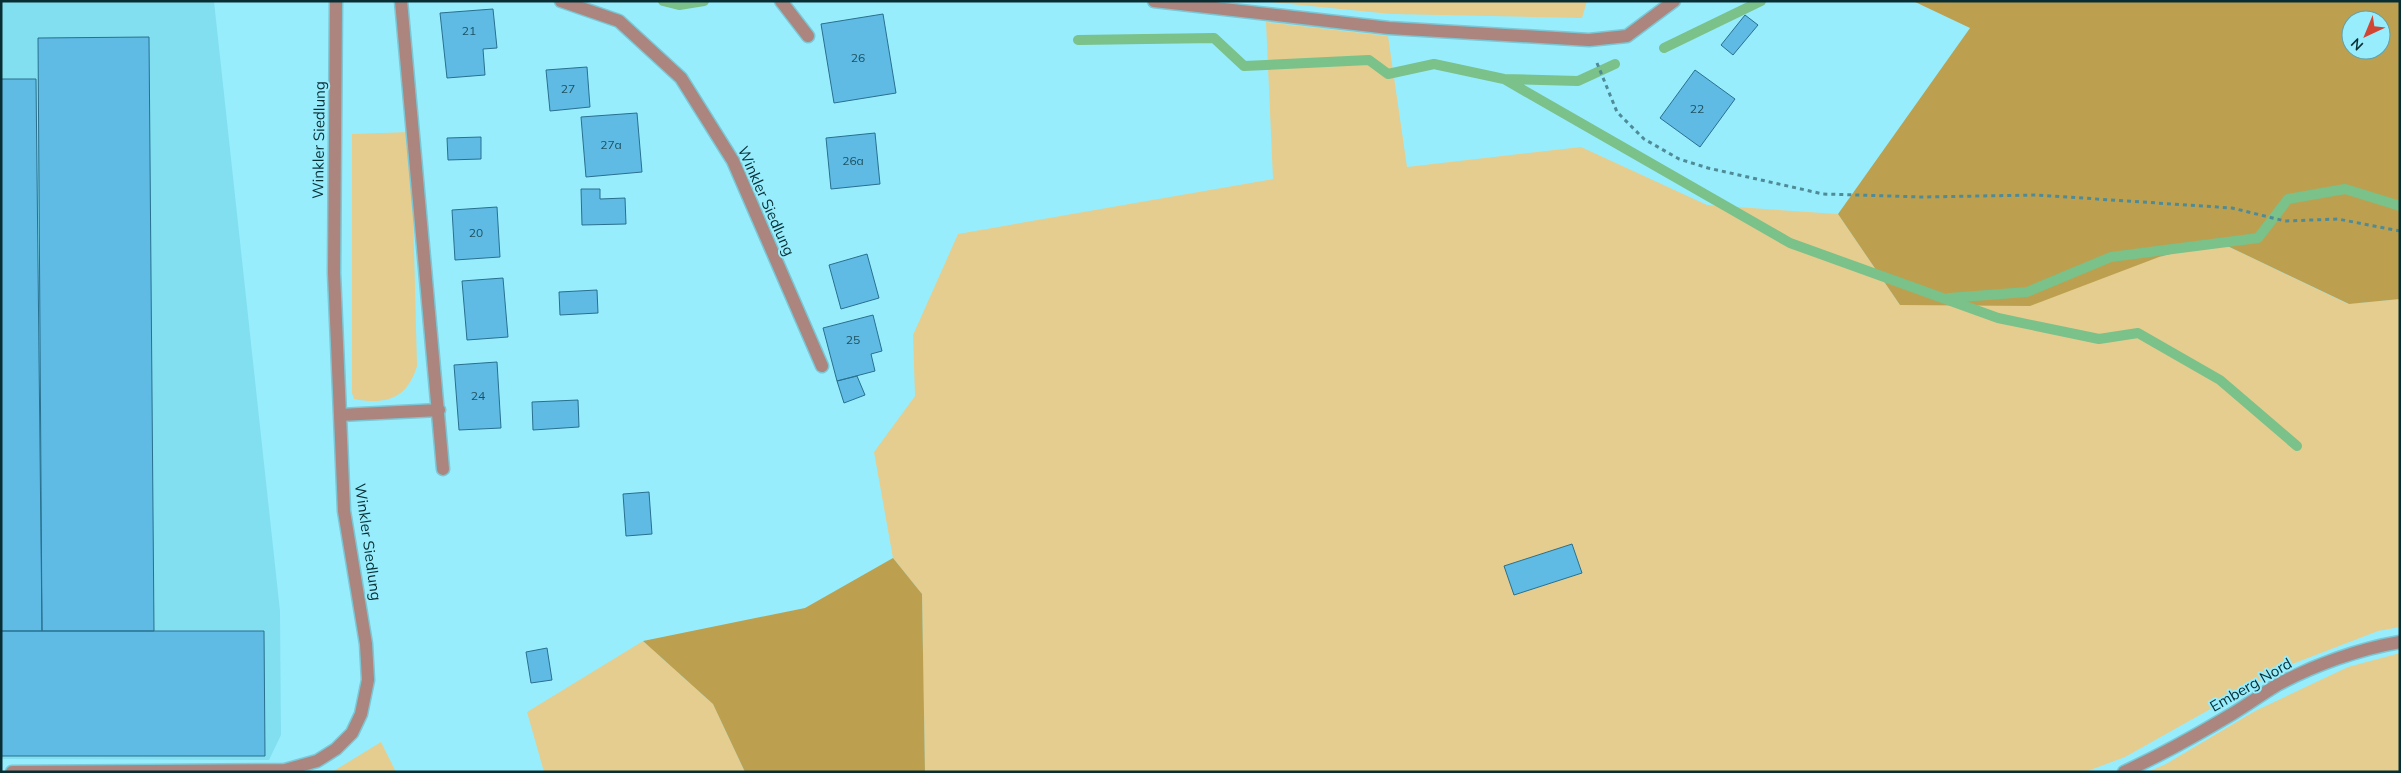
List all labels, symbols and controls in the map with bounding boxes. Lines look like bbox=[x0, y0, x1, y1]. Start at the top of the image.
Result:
north arrow bbox=[2341, 10, 2391, 60]
house number: 21 bbox=[462, 23, 476, 38]
text: N bbox=[2347, 34, 2367, 54]
house number: 26 bbox=[851, 50, 865, 65]
street label: Winkler Siedlung bbox=[308, 81, 329, 199]
house number: 27 bbox=[561, 81, 575, 96]
house number: 22 bbox=[1690, 101, 1704, 116]
house number: 27a bbox=[600, 137, 622, 152]
street label: Winkler Siedlung bbox=[734, 143, 799, 259]
house number: 26a bbox=[842, 153, 864, 168]
house number: 20 bbox=[469, 225, 483, 240]
house number: 25 bbox=[846, 332, 860, 347]
house number: 24 bbox=[471, 388, 485, 403]
street label: Winkler Siedlung bbox=[351, 482, 386, 602]
street label: Emberg Nord bbox=[2206, 653, 2295, 716]

